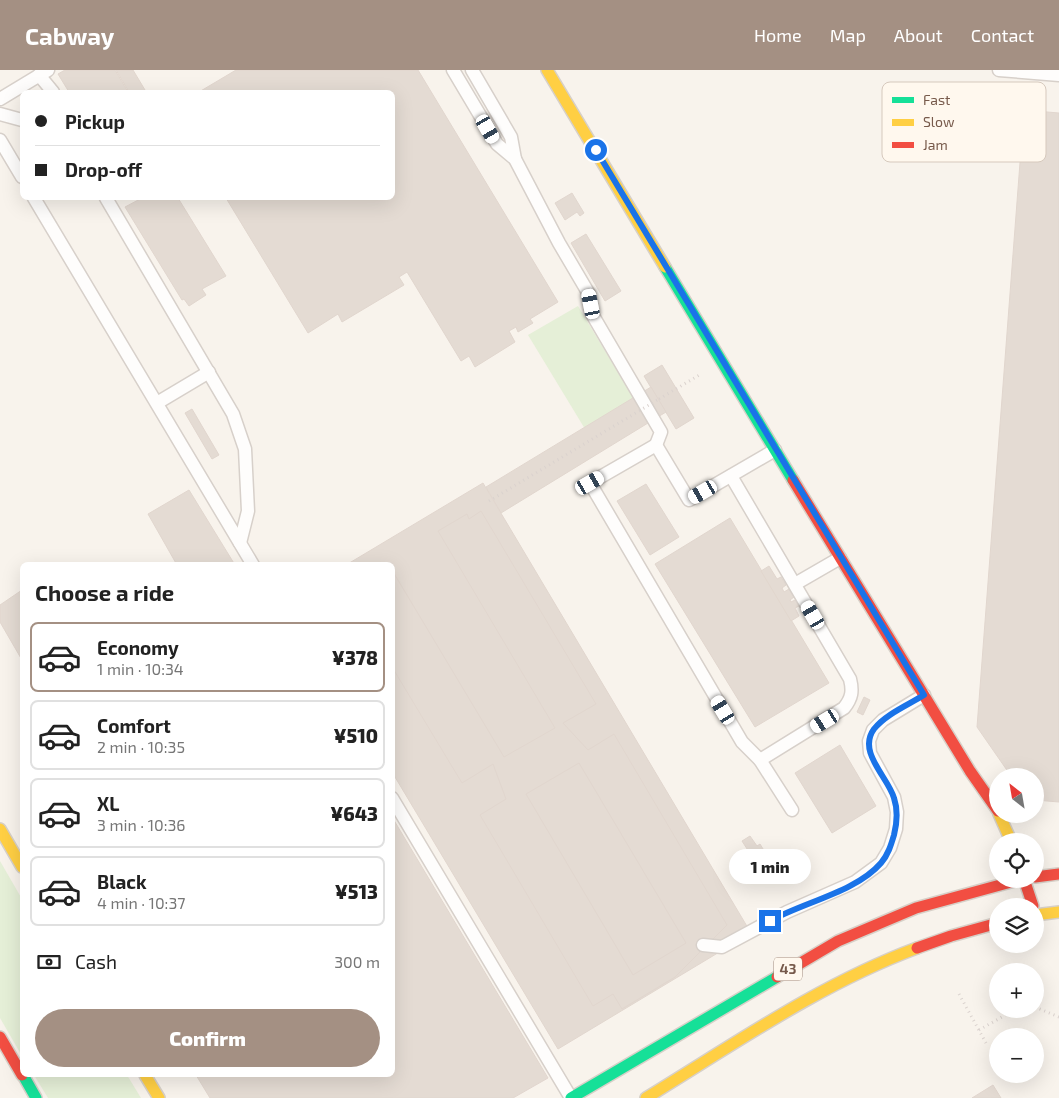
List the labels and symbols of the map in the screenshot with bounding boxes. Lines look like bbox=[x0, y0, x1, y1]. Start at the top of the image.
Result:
legend bbox=[882, 82, 1046, 162]
text: Fast bbox=[923, 91, 950, 108]
car bbox=[474, 112, 501, 146]
text: Slow bbox=[923, 113, 955, 130]
text: Jam bbox=[923, 136, 948, 153]
route start bbox=[585, 139, 607, 161]
car bbox=[580, 288, 601, 320]
car bbox=[573, 469, 606, 497]
car bbox=[686, 478, 719, 506]
car bbox=[799, 598, 826, 632]
car bbox=[708, 693, 737, 727]
car bbox=[808, 707, 841, 735]
north arrow bbox=[989, 768, 1044, 822]
callout: 1 min bbox=[729, 848, 811, 884]
route end bbox=[759, 910, 781, 932]
road number: 43 bbox=[774, 958, 802, 981]

